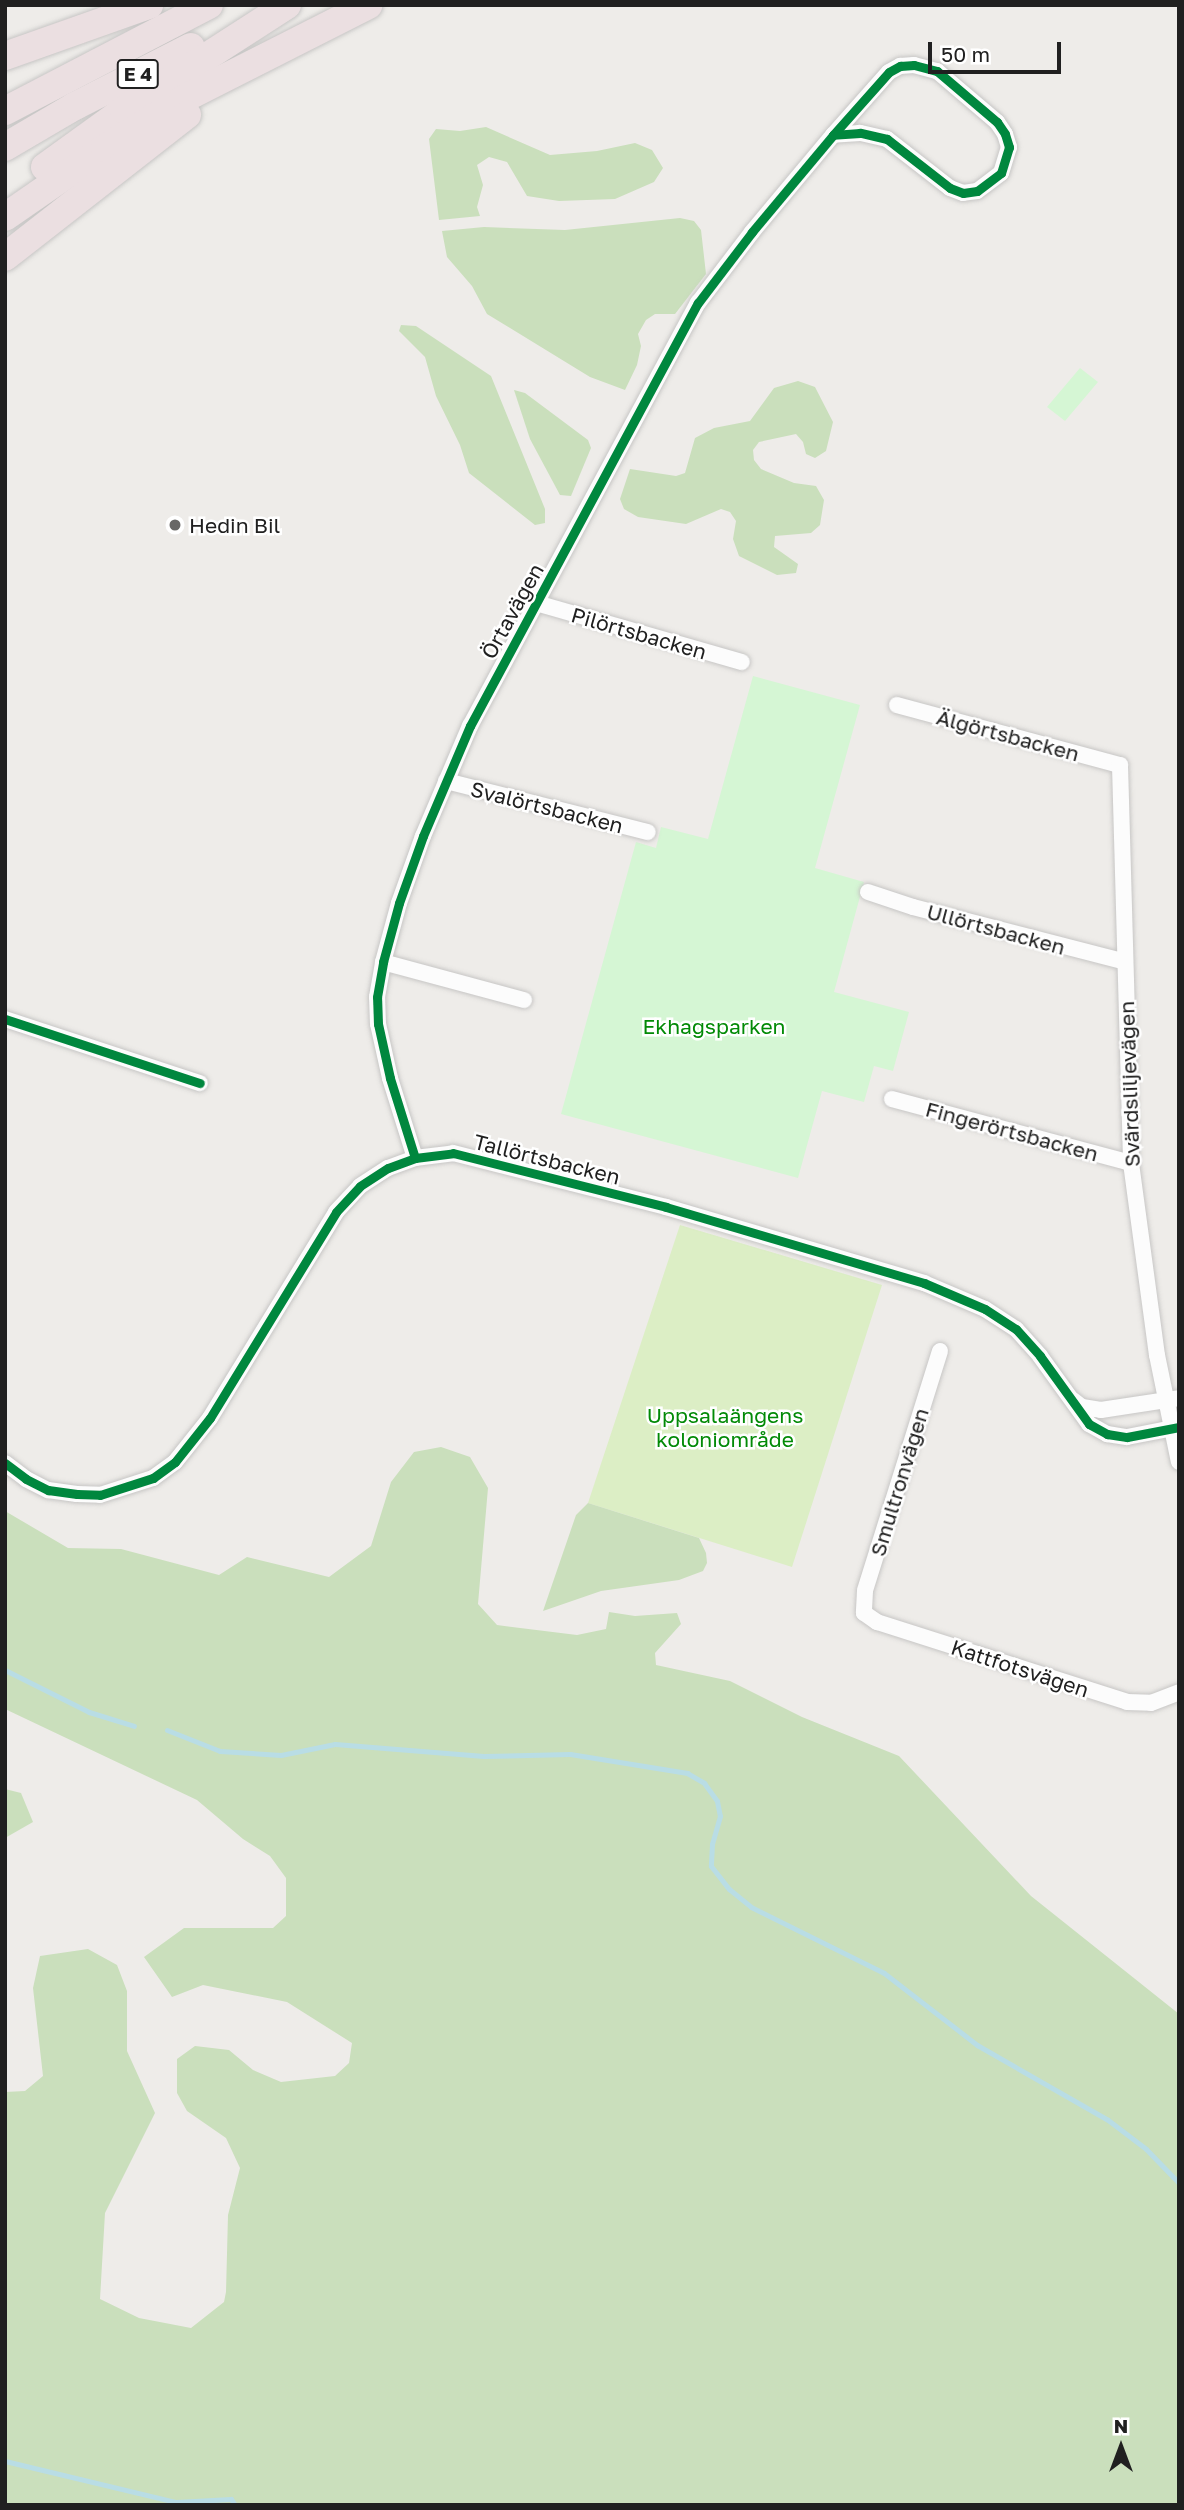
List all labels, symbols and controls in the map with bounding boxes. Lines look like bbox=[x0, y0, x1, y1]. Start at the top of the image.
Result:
scale bar bbox=[932, 28, 1065, 72]
text: 50 m bbox=[941, 41, 990, 67]
road number: E 4 bbox=[115, 58, 161, 90]
place label: Hedin Bil bbox=[189, 512, 280, 538]
marker: Hedin Bil bbox=[167, 517, 183, 533]
street label: Örtavägen bbox=[475, 559, 549, 663]
street label: Pilörtsbacken bbox=[569, 602, 709, 664]
street label: Älgörtsbacken bbox=[934, 704, 1082, 766]
street label: Svalörtsbacken bbox=[468, 776, 626, 838]
street label: Ullörtsbacken bbox=[924, 898, 1068, 960]
street label: Svärdsliljevägen bbox=[1114, 1001, 1144, 1167]
park label: Ekhagsparken bbox=[642, 1013, 786, 1039]
street label: Fingerörtsbacken bbox=[923, 1096, 1101, 1166]
street label: Tallörtsbacken bbox=[471, 1129, 623, 1189]
park label: Uppsalaängens koloniområde bbox=[647, 1402, 803, 1452]
street label: Smultronvägen bbox=[864, 1405, 934, 1559]
street label: Kattfotsvägen bbox=[948, 1634, 1092, 1702]
north arrow bbox=[1086, 2412, 1156, 2482]
text: N bbox=[1114, 2414, 1128, 2437]

